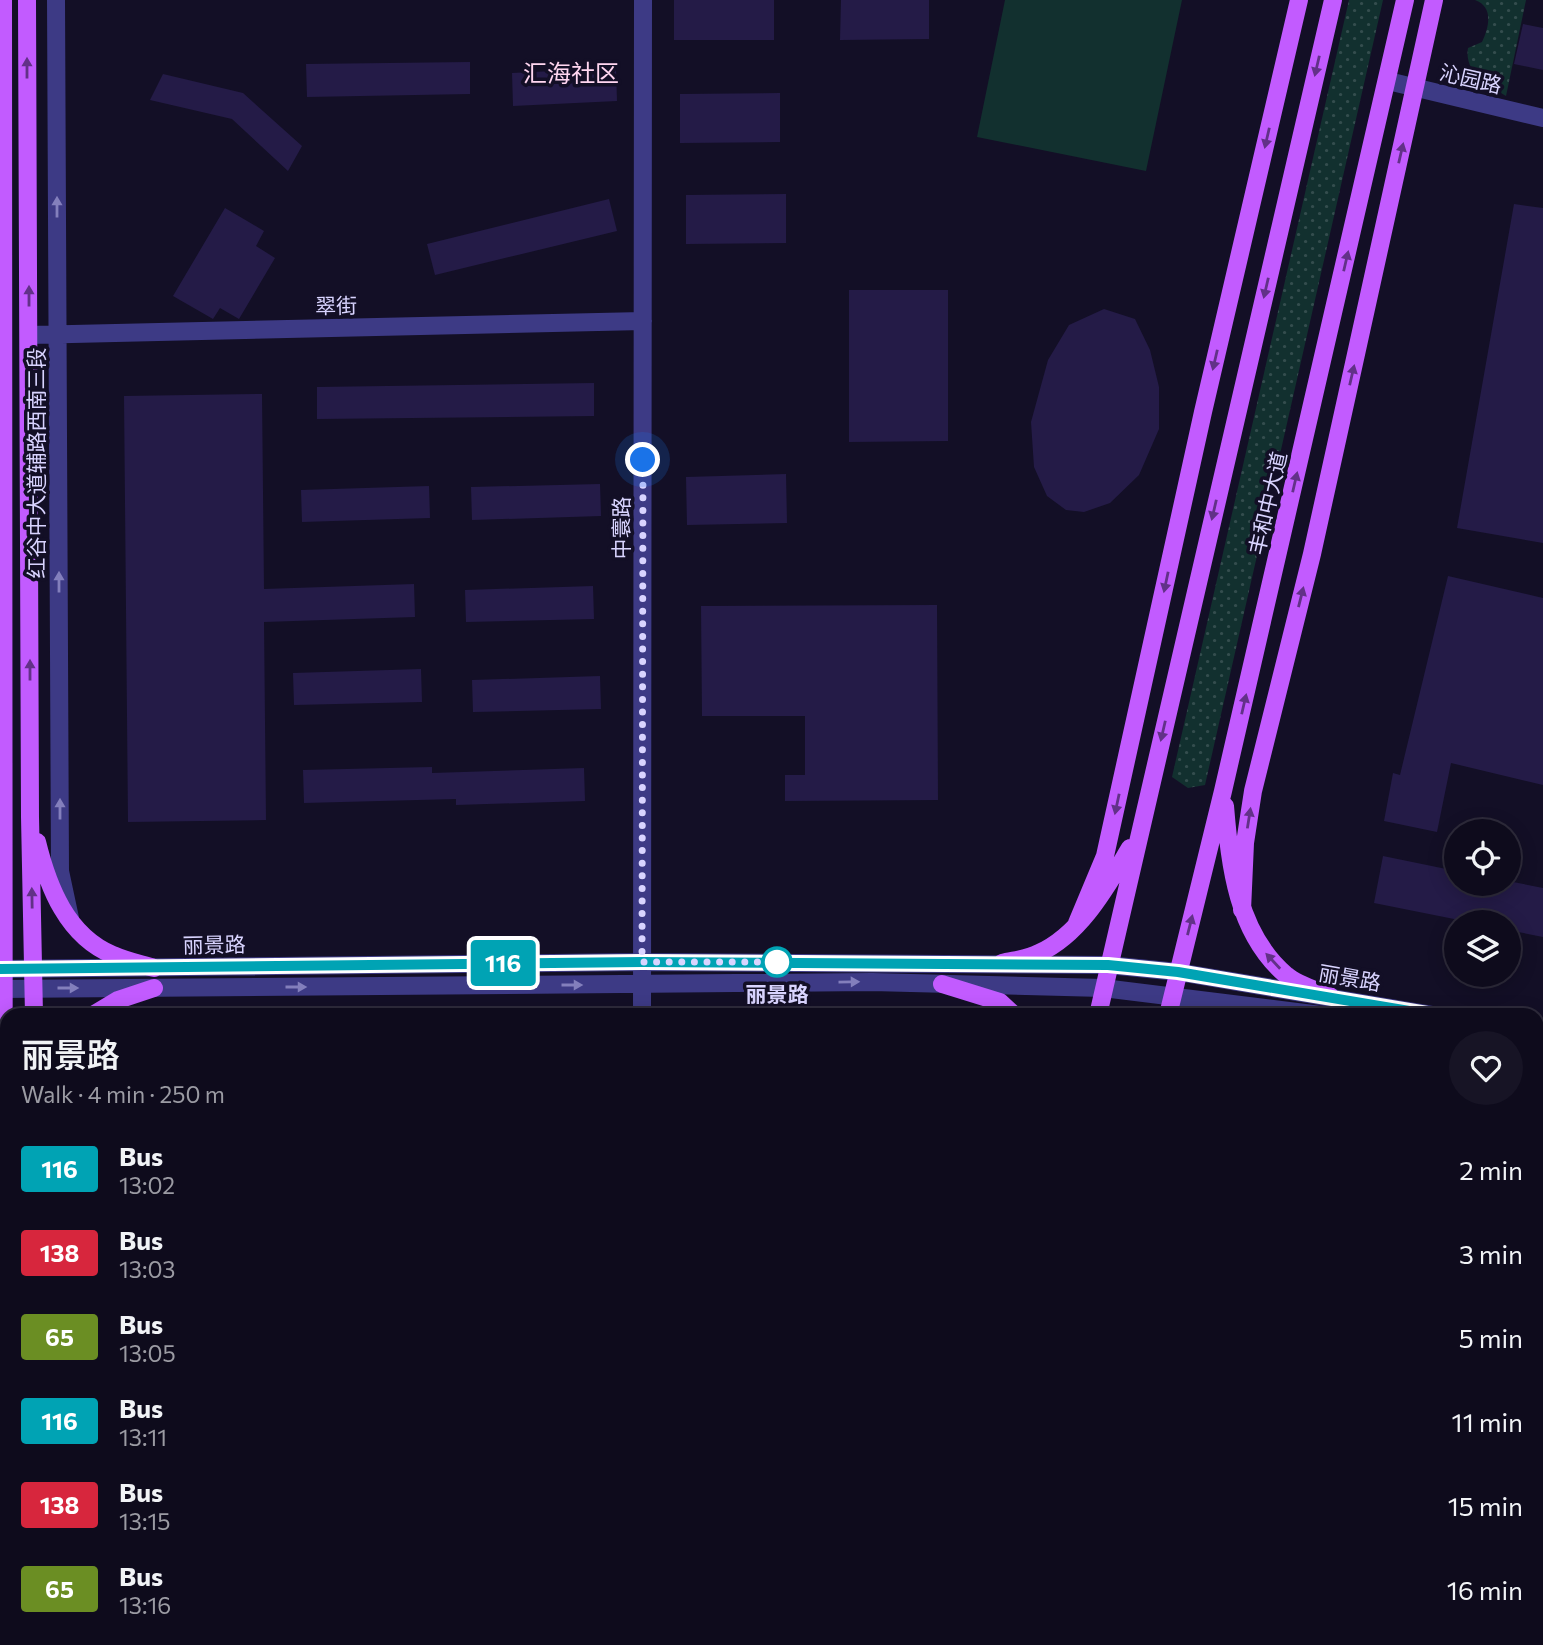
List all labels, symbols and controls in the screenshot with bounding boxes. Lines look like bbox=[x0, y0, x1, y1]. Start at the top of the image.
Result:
one-way arrow bbox=[1312, 56, 1323, 78]
one-way arrow bbox=[21, 57, 33, 79]
district label: 汇海社区 bbox=[523, 58, 619, 87]
street label: 沁园路 bbox=[1437, 59, 1505, 97]
one-way arrow bbox=[1261, 127, 1272, 149]
one-way arrow bbox=[1396, 142, 1407, 164]
one-way arrow bbox=[51, 196, 63, 218]
one-way arrow bbox=[1341, 249, 1352, 271]
one-way arrow bbox=[1260, 277, 1271, 299]
one-way arrow bbox=[23, 285, 35, 307]
street label: 翠街 bbox=[315, 292, 357, 318]
street label: 红谷中大道辅路西南三段 bbox=[23, 348, 48, 579]
one-way arrow bbox=[1209, 349, 1220, 371]
one-way arrow bbox=[1346, 364, 1357, 386]
your location bbox=[625, 442, 660, 477]
street label: 丰和中大道 bbox=[1243, 449, 1291, 557]
one-way arrow bbox=[1290, 471, 1301, 493]
street label: 中寰路 bbox=[608, 497, 633, 560]
one-way arrow bbox=[1208, 499, 1219, 521]
one-way arrow bbox=[53, 570, 65, 592]
one-way arrow bbox=[1160, 571, 1171, 593]
one-way arrow bbox=[1296, 585, 1307, 607]
one-way arrow bbox=[24, 659, 36, 681]
one-way arrow bbox=[1238, 693, 1249, 715]
one-way arrow bbox=[1157, 720, 1168, 742]
one-way arrow bbox=[1111, 793, 1122, 815]
one-way arrow bbox=[54, 798, 66, 820]
one-way arrow bbox=[1244, 807, 1255, 829]
map controls bbox=[1444, 819, 1521, 987]
button: locate bbox=[1444, 819, 1521, 896]
one-way arrow bbox=[26, 887, 38, 909]
button: layers bbox=[1444, 910, 1521, 987]
one-way arrow bbox=[1185, 914, 1196, 936]
street label: 丽景路 bbox=[182, 931, 246, 957]
line badge: 116 bbox=[463, 940, 543, 986]
marker: 丽景路 bbox=[762, 947, 792, 977]
text: 116 bbox=[485, 948, 521, 977]
one-way arrow bbox=[1265, 953, 1281, 970]
street label: 丽景路 bbox=[1317, 959, 1383, 995]
one-way arrow bbox=[838, 976, 860, 988]
one-way arrow bbox=[561, 979, 583, 991]
one-way arrow bbox=[285, 981, 307, 993]
place label: 丽景路 bbox=[746, 981, 809, 1006]
one-way arrow bbox=[57, 982, 79, 994]
button: heart bbox=[1449, 1031, 1523, 1105]
text: 丽景路 bbox=[21, 1033, 120, 1074]
text: Walk · 4 min · 250 m bbox=[21, 1080, 225, 1108]
text: Bus bbox=[119, 1140, 163, 1171]
text: 116 bbox=[41, 1154, 78, 1183]
text: 2 min bbox=[1459, 1154, 1523, 1185]
text: 13:02 bbox=[119, 1171, 175, 1199]
text: Bus bbox=[119, 1224, 163, 1255]
text: 138 bbox=[40, 1238, 79, 1267]
text: 3 min bbox=[1459, 1238, 1523, 1269]
text: 13:03 bbox=[119, 1255, 175, 1283]
text: Bus bbox=[119, 1308, 163, 1339]
text: 65 bbox=[45, 1322, 74, 1351]
text: 5 min bbox=[1459, 1322, 1523, 1353]
text: 13:05 bbox=[119, 1339, 176, 1367]
text: Bus bbox=[119, 1392, 163, 1423]
text: 116 bbox=[41, 1406, 78, 1435]
text: 11 min bbox=[1452, 1406, 1523, 1437]
text: 13:11 bbox=[119, 1423, 167, 1451]
text: Bus bbox=[119, 1476, 163, 1507]
text: 138 bbox=[40, 1490, 79, 1519]
text: 15 min bbox=[1448, 1490, 1523, 1521]
text: 13:15 bbox=[119, 1507, 170, 1535]
text: Bus bbox=[119, 1560, 163, 1591]
text: 65 bbox=[45, 1574, 74, 1603]
text: 16 min bbox=[1447, 1574, 1523, 1605]
text: 13:16 bbox=[119, 1591, 171, 1619]

